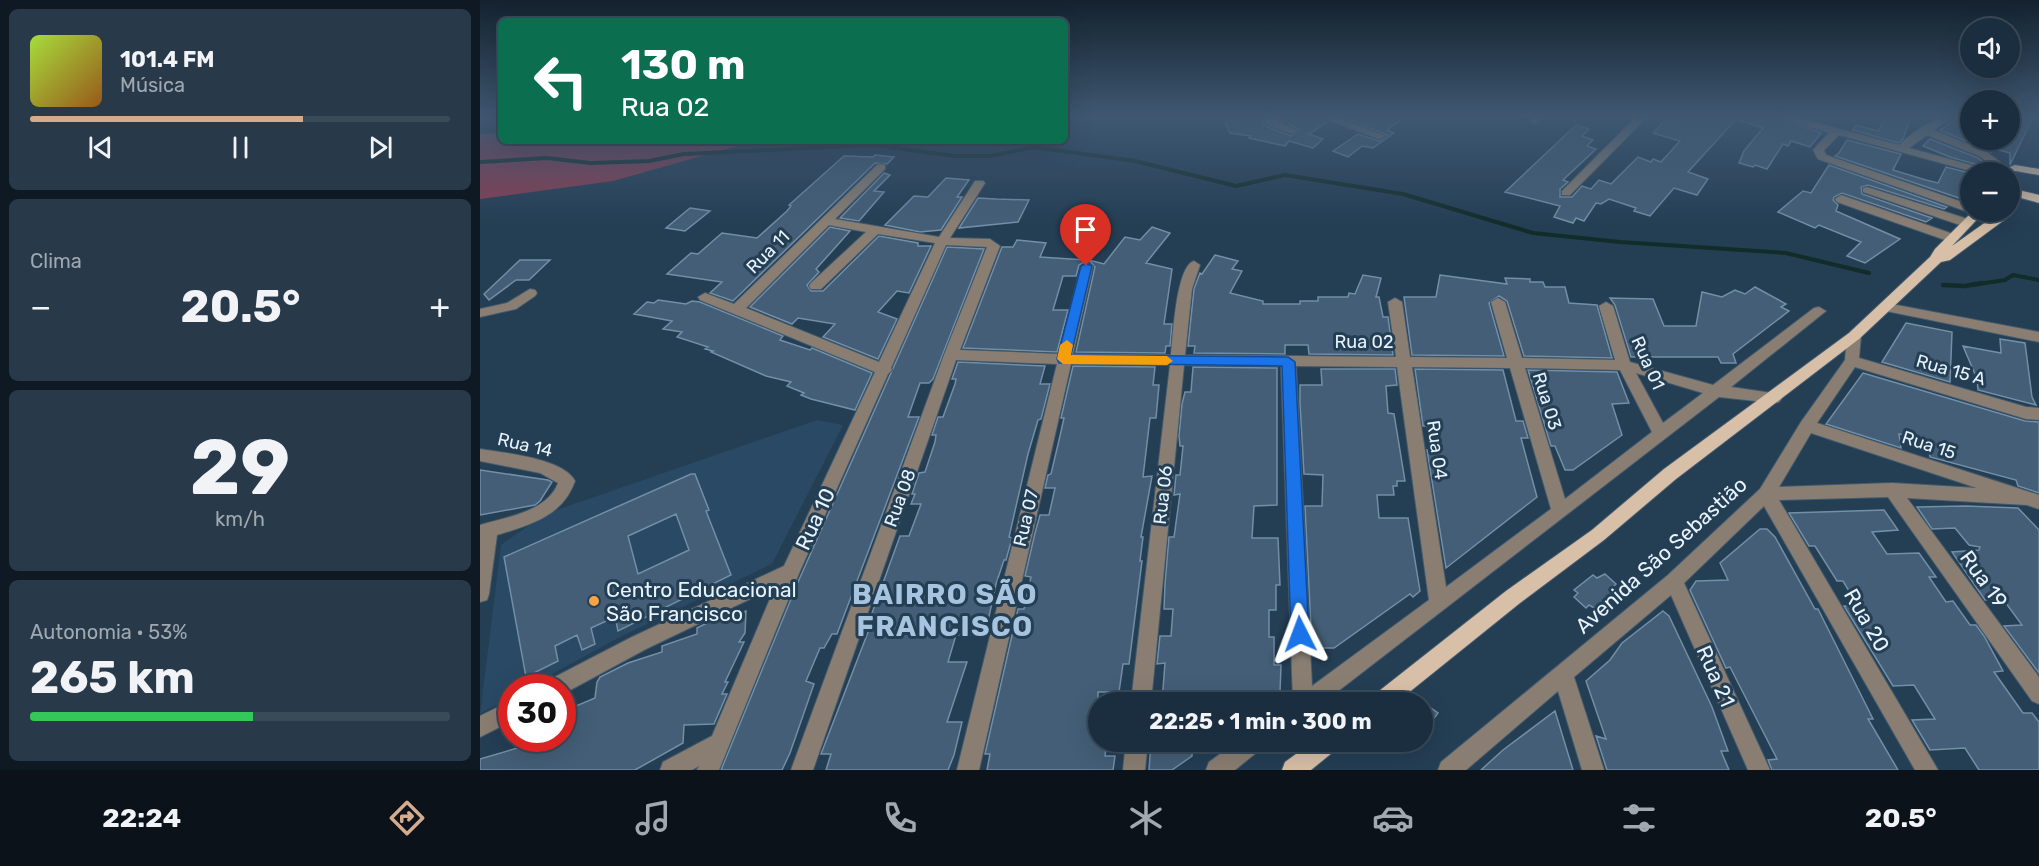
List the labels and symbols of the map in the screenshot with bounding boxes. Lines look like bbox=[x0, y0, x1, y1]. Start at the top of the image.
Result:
pin bbox=[1060, 204, 1111, 266]
street label: Rua 11 bbox=[742, 226, 794, 278]
street label: Rua 02 bbox=[1335, 331, 1393, 353]
street label: Rua 01 bbox=[1627, 333, 1669, 393]
street label: Rua 15 A bbox=[1914, 350, 1988, 390]
street label: Rua 03 bbox=[1528, 369, 1566, 433]
street label: Rua 04 bbox=[1422, 419, 1452, 481]
street label: Rua 15 bbox=[1899, 426, 1959, 464]
street label: Rua 14 bbox=[495, 428, 555, 462]
street label: Rua 06 bbox=[1149, 464, 1177, 526]
street label: Rua 08 bbox=[879, 466, 921, 530]
street label: Avenida São Sebastião bbox=[1570, 471, 1752, 639]
street label: Rua 10 bbox=[790, 484, 840, 554]
street label: Rua 07 bbox=[1009, 487, 1043, 549]
street label: Rua 19 bbox=[1955, 546, 2013, 612]
place label: Centro Educacional São Francisco bbox=[606, 577, 797, 626]
district label: BAIRRO SÃO FRANCISCO bbox=[852, 578, 1038, 643]
street label: Rua 20 bbox=[1839, 584, 1895, 656]
marker: Centro Educacional São Francisco bbox=[587, 594, 601, 608]
position arrow bbox=[1268, 602, 1332, 666]
street label: Rua 21 bbox=[1691, 641, 1741, 711]
speed limit sign: 30 bbox=[498, 674, 576, 752]

